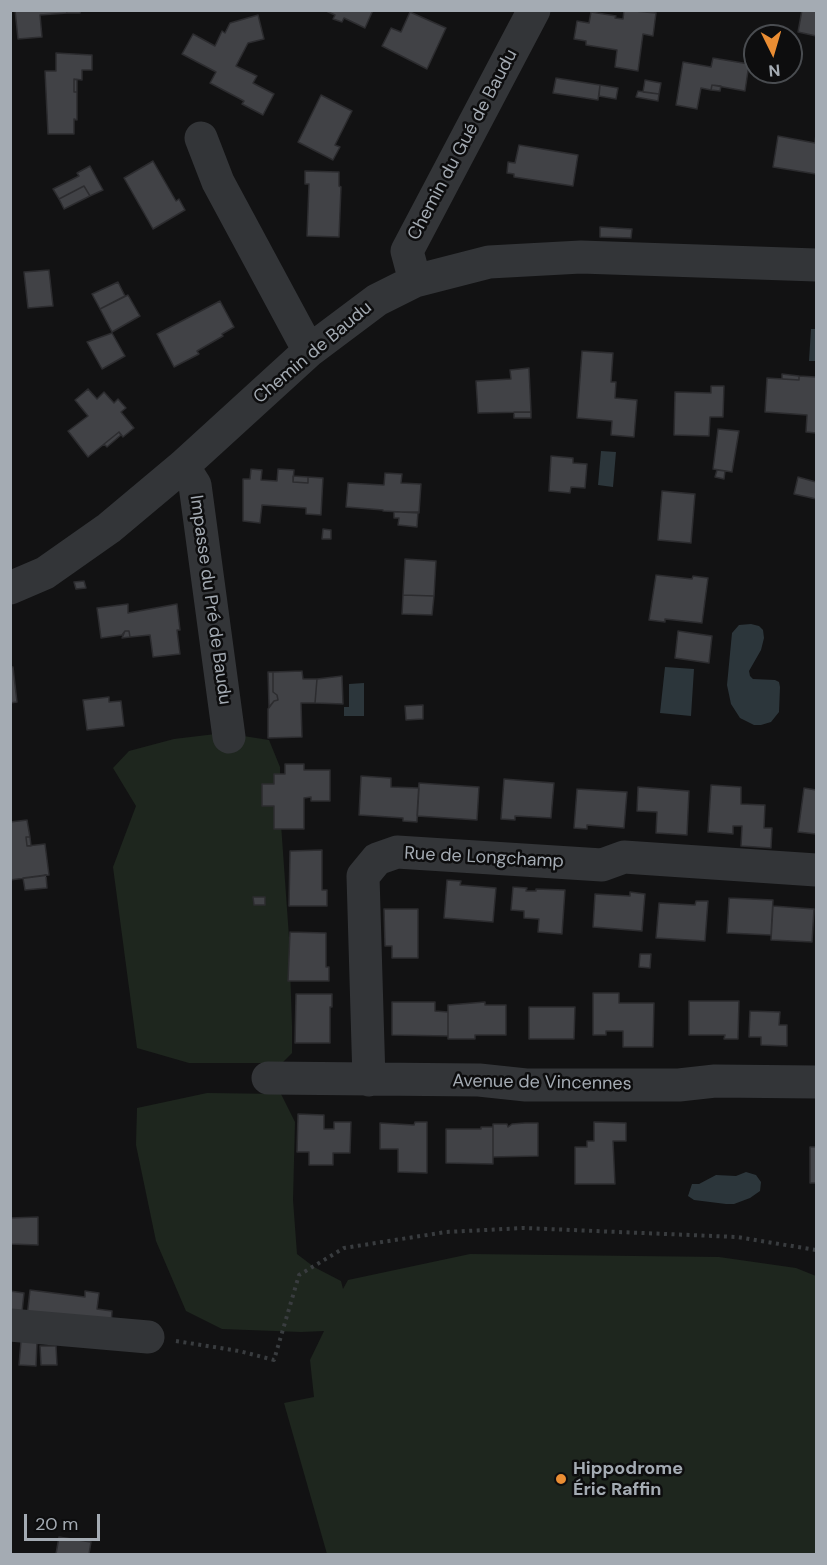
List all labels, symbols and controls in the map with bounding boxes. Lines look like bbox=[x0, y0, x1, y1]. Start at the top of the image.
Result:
north arrow bbox=[743, 24, 803, 84]
street label: Chemin du Gué de Baudu bbox=[403, 46, 523, 244]
text: N bbox=[768, 59, 781, 81]
street label: Chemin de Baudu bbox=[249, 297, 377, 409]
street label: Impasse du Pré de Baudu bbox=[185, 494, 235, 706]
street label: Rue de Longchamp bbox=[404, 843, 564, 873]
street label: Avenue de Vincennes bbox=[452, 1071, 632, 1095]
place label: Hippodrome Éric Raffin bbox=[573, 1458, 683, 1500]
marker: Hippodrome Éric Raffin bbox=[554, 1472, 568, 1486]
scale bar bbox=[27, 1502, 104, 1540]
text: 20 m bbox=[35, 1512, 78, 1536]

